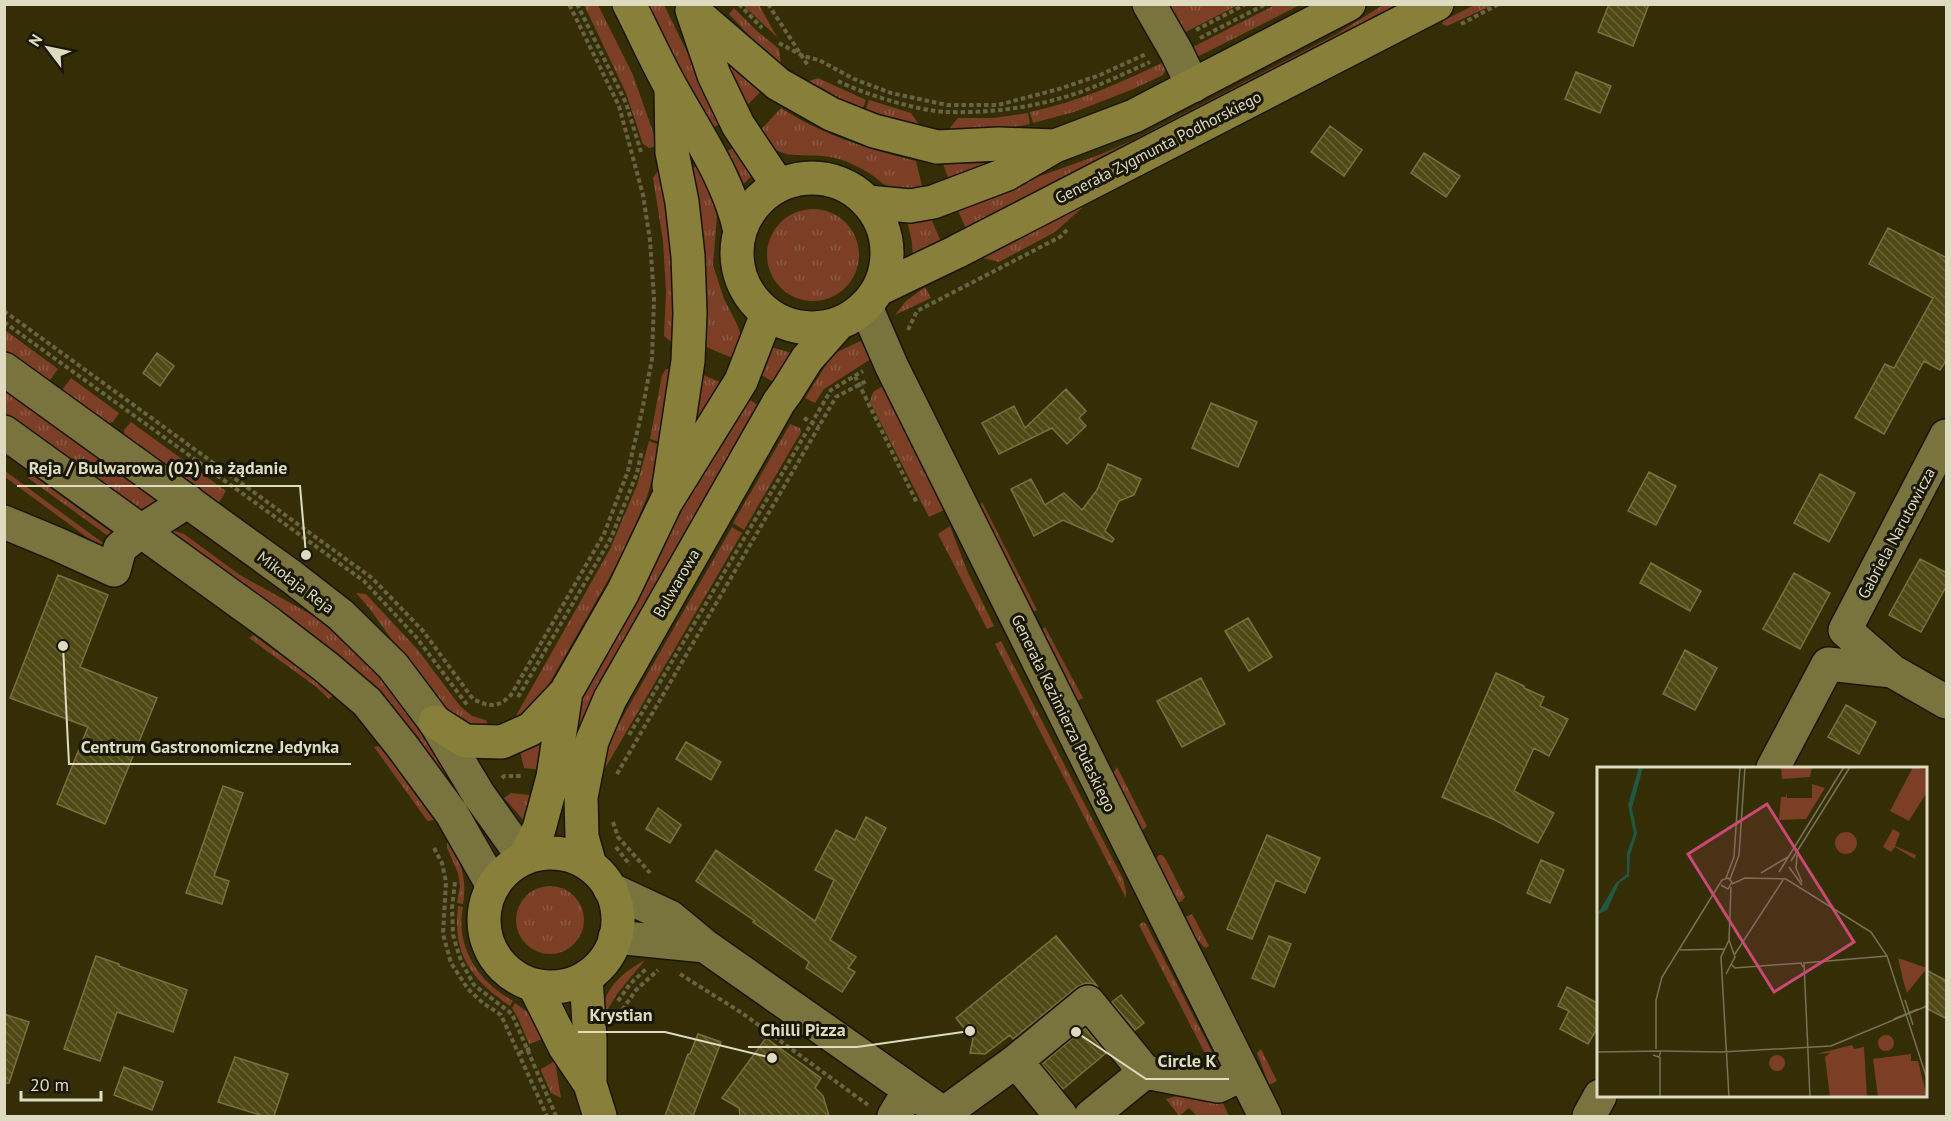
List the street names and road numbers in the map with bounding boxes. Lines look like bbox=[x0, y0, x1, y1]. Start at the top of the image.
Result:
street label: Generała Zygmunta Podhorskiego bbox=[1051, 86, 1265, 208]
street label: Gabriela Narutowicza bbox=[1853, 464, 1939, 602]
street label: Bulwarowa bbox=[648, 545, 704, 621]
street label: Mikołaja Reja bbox=[254, 547, 338, 617]
street label: Generała Kazimierza Pułaskiego bbox=[1007, 611, 1121, 815]

